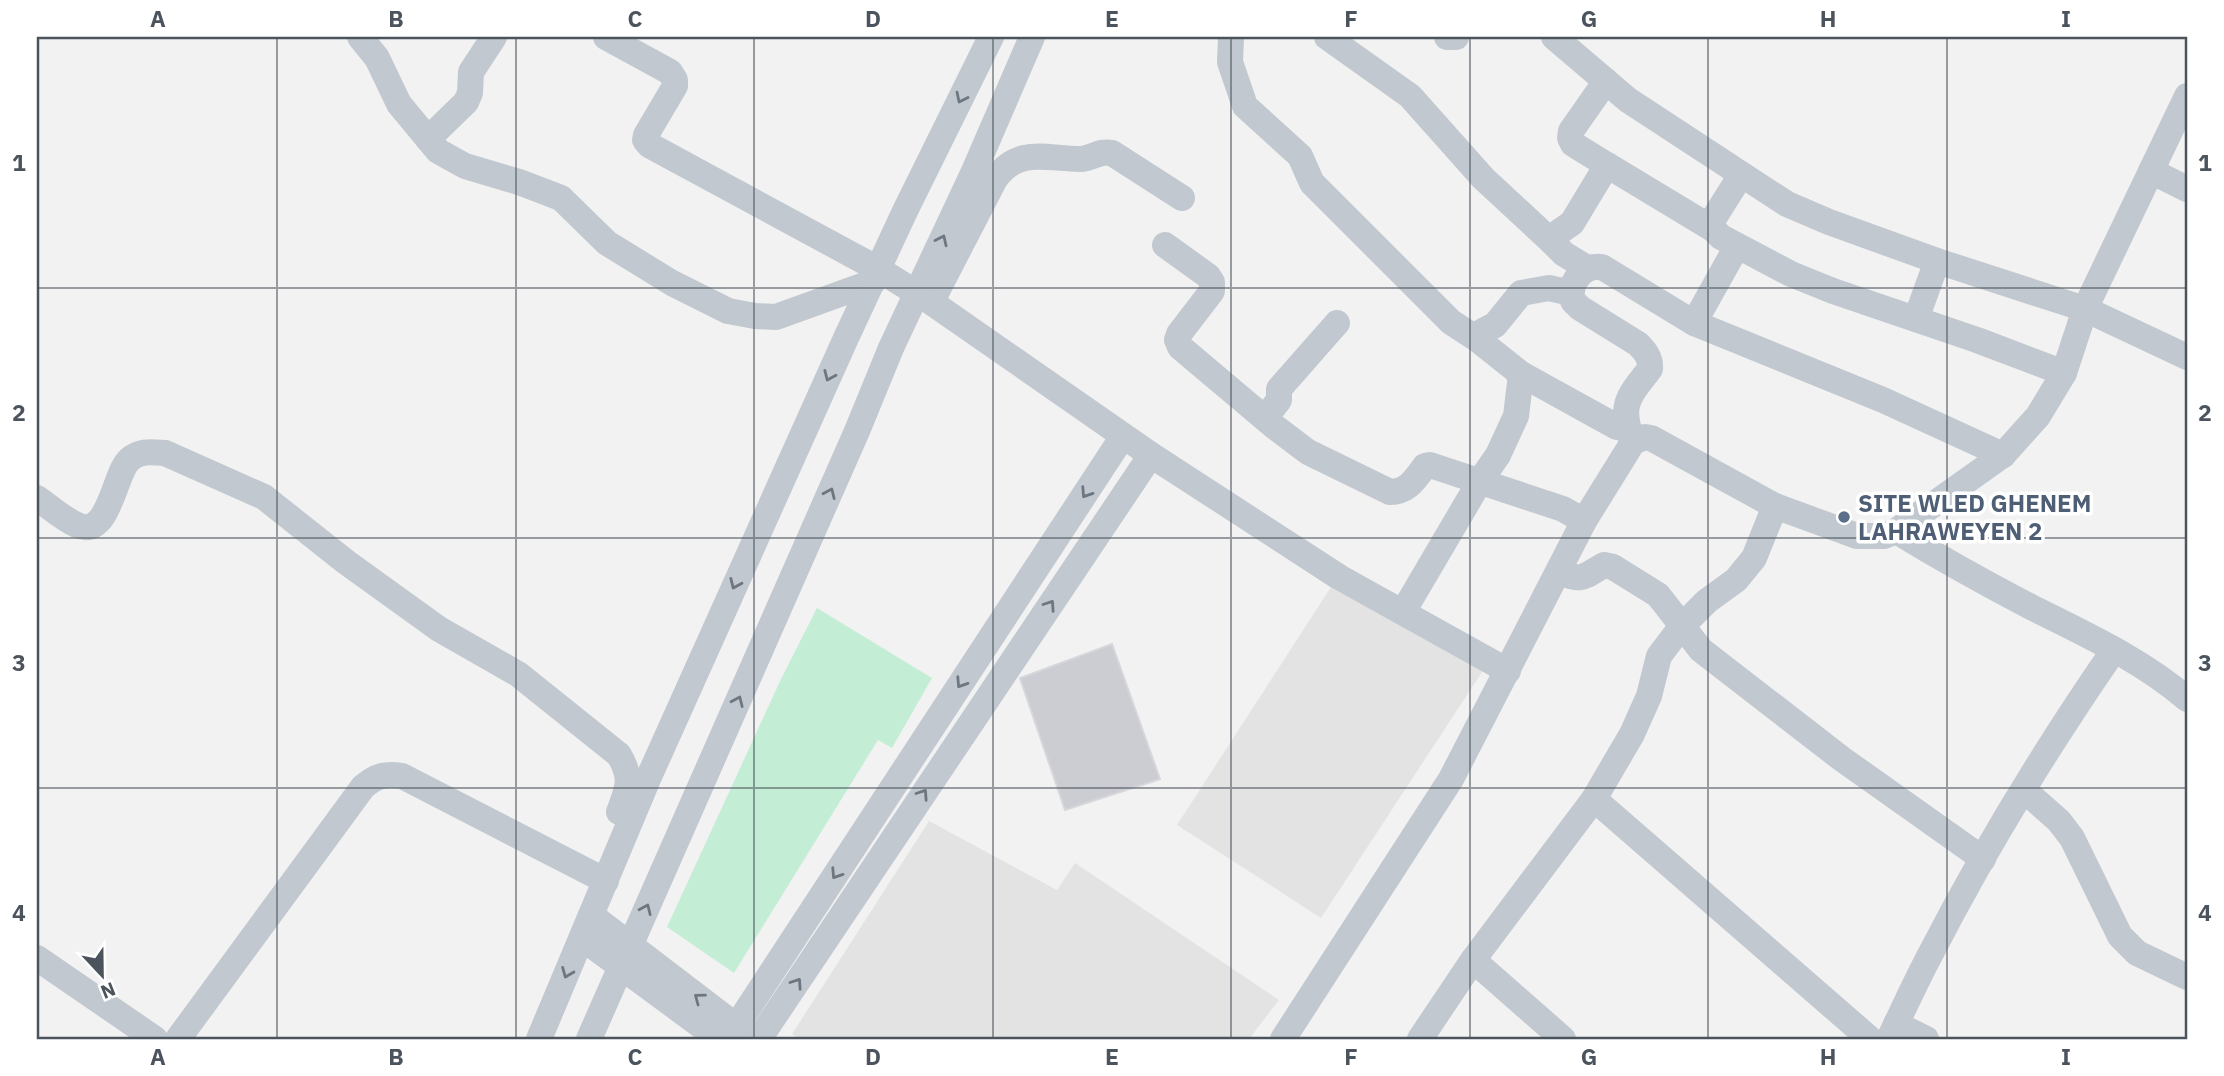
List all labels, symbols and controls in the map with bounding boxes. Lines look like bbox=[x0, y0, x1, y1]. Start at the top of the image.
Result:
text: A bbox=[150, 3, 166, 33]
text: B bbox=[388, 3, 404, 33]
text: C bbox=[628, 3, 643, 33]
text: D bbox=[865, 3, 881, 33]
text: E bbox=[1105, 3, 1119, 33]
text: F bbox=[1344, 3, 1358, 33]
text: G bbox=[1581, 3, 1597, 33]
text: H bbox=[1820, 3, 1836, 33]
text: I bbox=[2061, 3, 2071, 33]
one-way arrow bbox=[955, 91, 969, 103]
text: 1 bbox=[12, 147, 26, 177]
text: 1 bbox=[2198, 147, 2212, 177]
one-way arrow bbox=[934, 235, 948, 247]
one-way arrow bbox=[823, 369, 837, 382]
text: 2 bbox=[12, 397, 26, 427]
text: 2 bbox=[2198, 397, 2212, 427]
one-way arrow bbox=[1082, 485, 1094, 498]
place label: SITE WLED GHENEM LAHRAWEYEN 2 bbox=[1858, 487, 2091, 547]
one-way arrow bbox=[822, 488, 836, 500]
marker: SITE WLED GHENEM LAHRAWEYEN 2 bbox=[1836, 509, 1852, 525]
one-way arrow bbox=[729, 577, 743, 589]
one-way arrow bbox=[1042, 599, 1055, 612]
text: 3 bbox=[12, 647, 26, 677]
text: 3 bbox=[2198, 647, 2212, 677]
one-way arrow bbox=[956, 676, 969, 689]
one-way arrow bbox=[730, 696, 744, 708]
one-way arrow bbox=[915, 788, 928, 801]
one-way arrow bbox=[832, 866, 845, 879]
text: 4 bbox=[12, 897, 26, 927]
text: 4 bbox=[2198, 897, 2212, 927]
one-way arrow bbox=[638, 904, 652, 917]
north arrow bbox=[66, 940, 136, 1010]
one-way arrow bbox=[562, 966, 576, 978]
text: N bbox=[97, 977, 119, 1004]
one-way arrow bbox=[789, 977, 802, 990]
one-way arrow bbox=[694, 994, 707, 1007]
text: A bbox=[150, 1041, 166, 1071]
text: B bbox=[388, 1041, 404, 1071]
text: C bbox=[628, 1041, 643, 1071]
text: D bbox=[865, 1041, 881, 1071]
text: E bbox=[1105, 1041, 1119, 1071]
text: F bbox=[1344, 1041, 1358, 1071]
text: G bbox=[1581, 1041, 1597, 1071]
text: H bbox=[1820, 1041, 1836, 1071]
text: I bbox=[2061, 1041, 2071, 1071]

